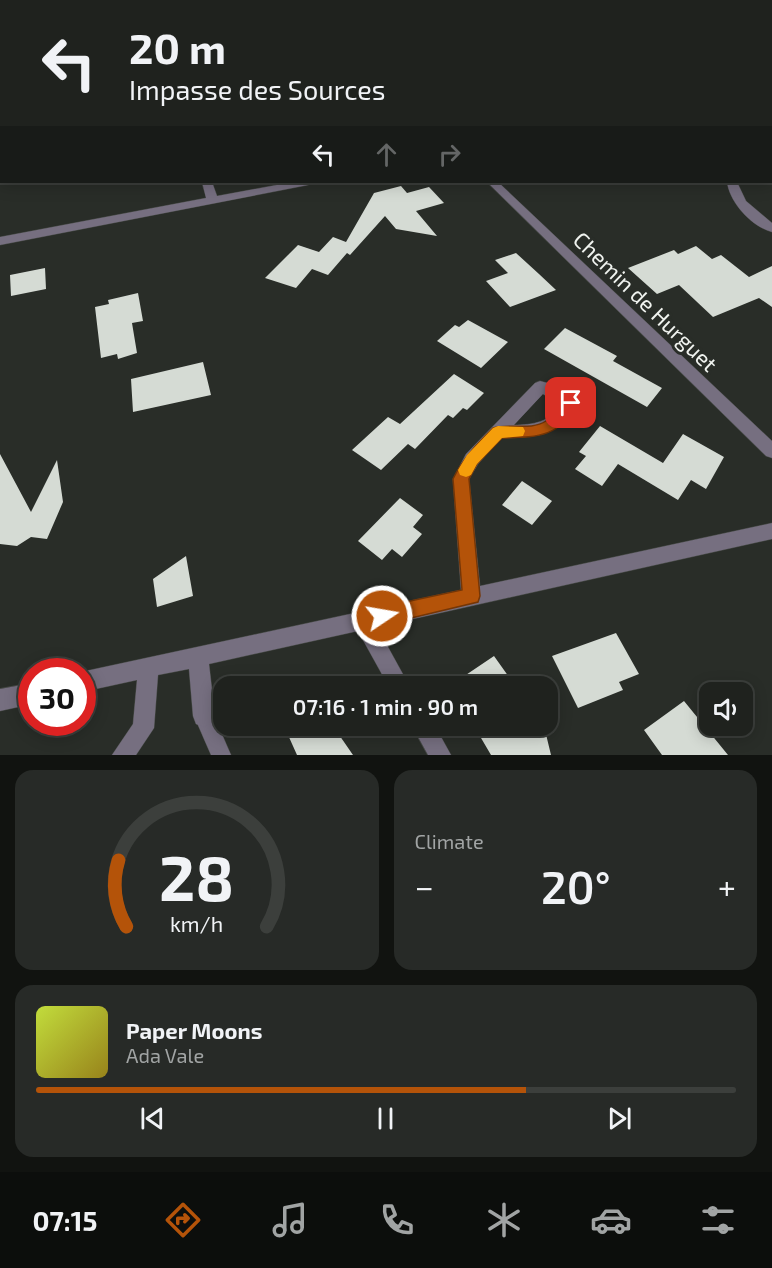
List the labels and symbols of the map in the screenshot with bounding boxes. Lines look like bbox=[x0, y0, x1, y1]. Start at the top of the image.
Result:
street label: Chemin de Hurguet bbox=[569, 226, 723, 376]
pin bbox=[545, 377, 596, 428]
position arrow bbox=[350, 584, 414, 648]
speed limit sign: 30 bbox=[18, 658, 96, 736]

